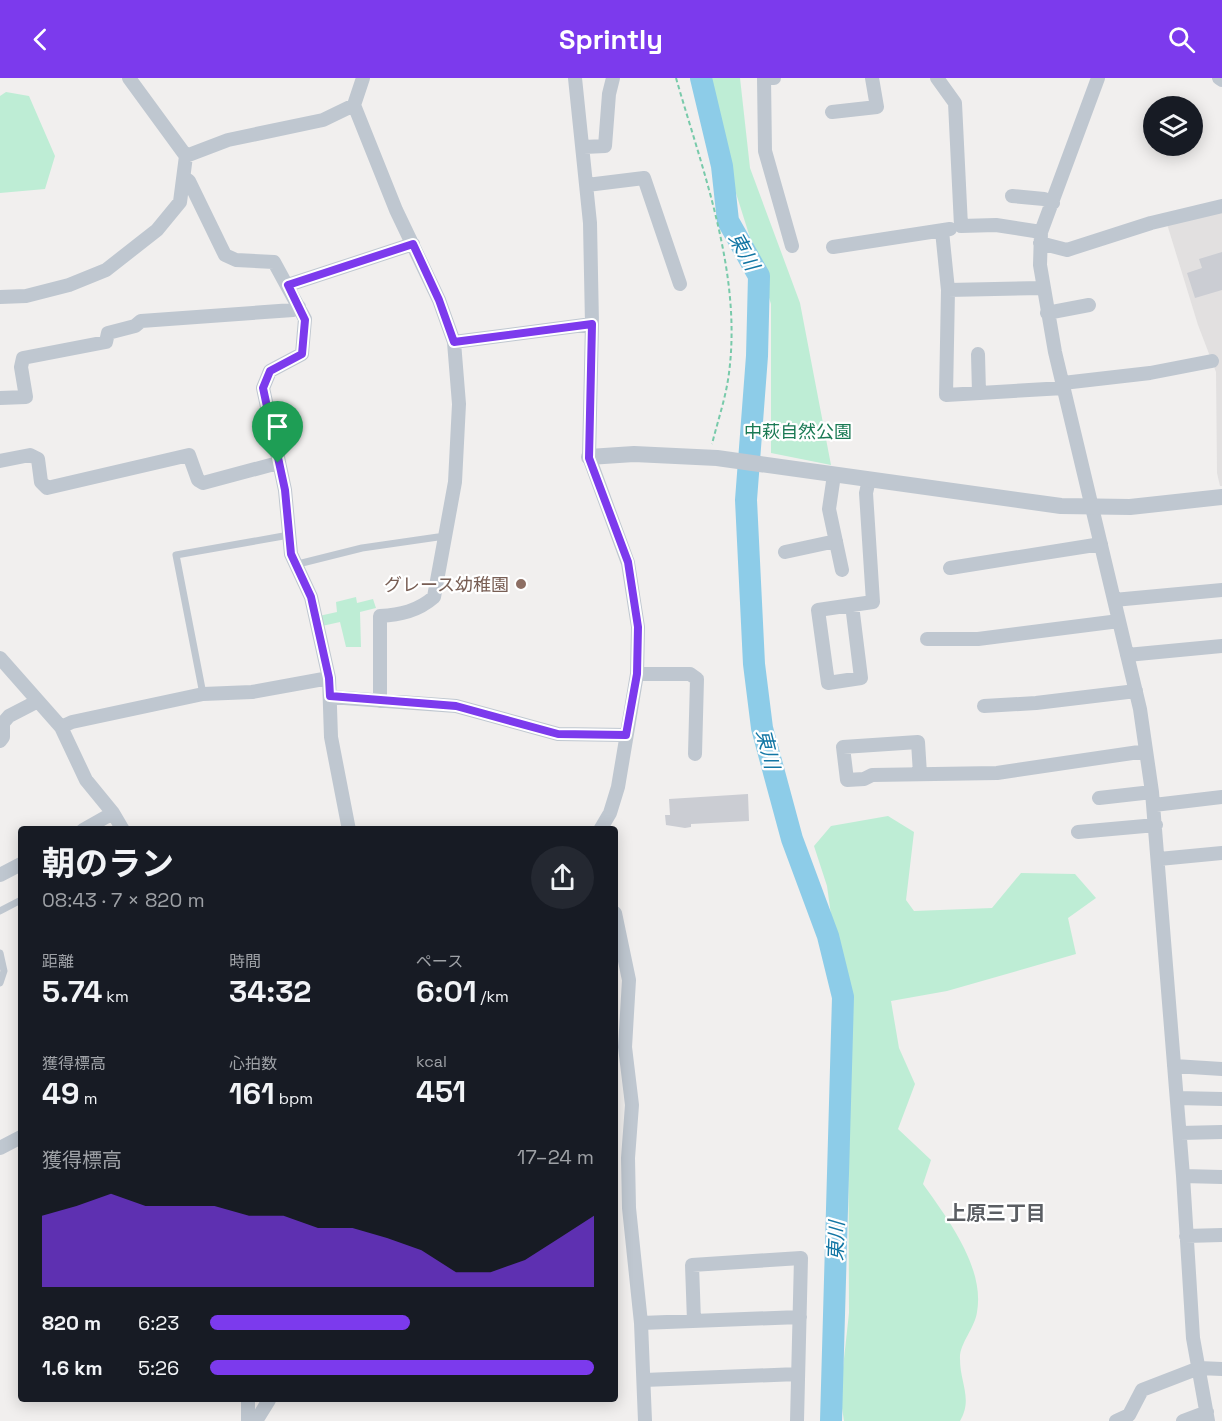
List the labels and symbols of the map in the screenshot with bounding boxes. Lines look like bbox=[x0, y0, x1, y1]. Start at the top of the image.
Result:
water label: 東川 bbox=[723, 227, 766, 277]
pin bbox=[252, 401, 303, 463]
park label: 中萩自然公園 bbox=[744, 420, 852, 443]
place label: グレース幼稚園 bbox=[384, 573, 509, 596]
marker: グレース幼稚園 bbox=[514, 577, 528, 591]
water label: 東川 bbox=[751, 726, 786, 773]
district label: 上原三丁目 bbox=[946, 1200, 1046, 1226]
water label: 東川 bbox=[822, 1219, 850, 1261]

